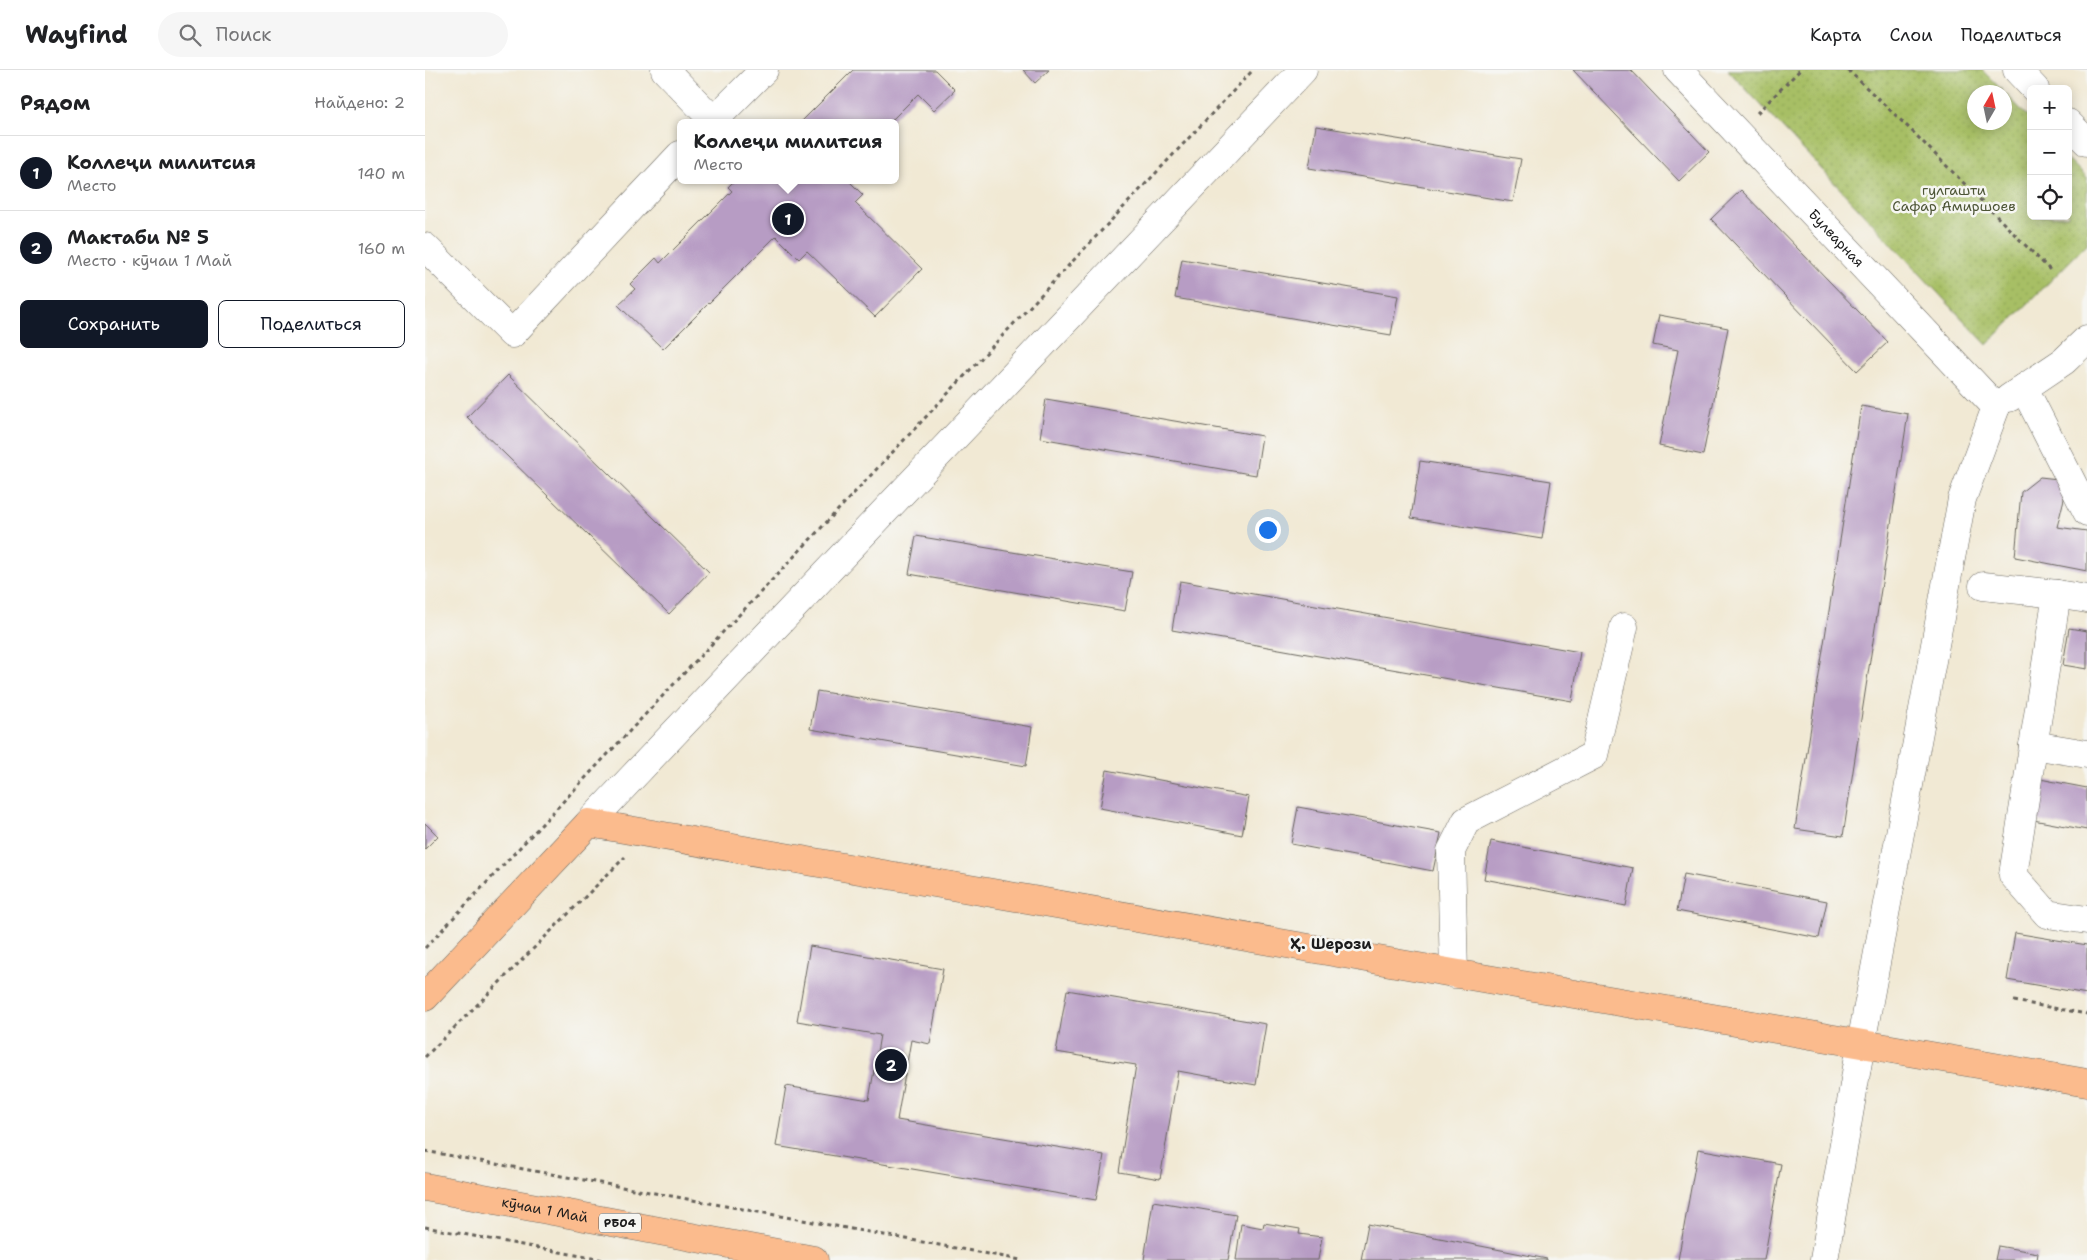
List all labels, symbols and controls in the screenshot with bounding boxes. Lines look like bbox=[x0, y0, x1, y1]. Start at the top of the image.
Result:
search box bbox=[158, 12, 508, 57]
text: Wayfind bbox=[25, 19, 128, 51]
icon: search bbox=[176, 21, 204, 49]
text: Поиск bbox=[216, 22, 271, 47]
text: Карта bbox=[1810, 23, 1861, 47]
text: Слои bbox=[1889, 23, 1933, 47]
text: Поделиться bbox=[1961, 23, 2062, 47]
north arrow bbox=[1967, 85, 2012, 130]
map controls bbox=[2027, 85, 2072, 220]
button: + bbox=[2027, 85, 2072, 130]
text: Рядом bbox=[20, 89, 90, 117]
text: Найдено: 2 bbox=[314, 92, 405, 113]
popup bbox=[677, 119, 899, 184]
text: Коллеҷи милитсия bbox=[693, 129, 883, 154]
button: − bbox=[2027, 130, 2072, 175]
text: Коллеҷи милитсия bbox=[67, 150, 256, 175]
text: Место bbox=[693, 154, 743, 175]
text: 1 bbox=[32, 163, 40, 184]
text: 140 m bbox=[358, 163, 405, 184]
text: Место bbox=[67, 175, 117, 196]
button: locate bbox=[2027, 175, 2072, 220]
park label: гулгашти Сафар Амиршоев bbox=[1892, 181, 2016, 215]
pin: 1 bbox=[772, 200, 804, 238]
street label: Булварная bbox=[1805, 205, 1868, 271]
text: Мактаби № 5 bbox=[67, 225, 209, 250]
text: 2 bbox=[30, 238, 42, 259]
text: 160 m bbox=[358, 238, 405, 259]
text: Место · кӯчаи 1 Май bbox=[67, 250, 232, 271]
button: Сохранить bbox=[20, 300, 208, 348]
button: Поделиться bbox=[218, 300, 405, 348]
your location bbox=[1255, 517, 1281, 543]
district label: Ҳ. Шерози bbox=[1290, 934, 1372, 954]
pin: 2 bbox=[875, 1046, 907, 1084]
street label: кӯчаи 1 Май bbox=[500, 1193, 590, 1226]
road number: РБ04 bbox=[599, 1214, 641, 1232]

